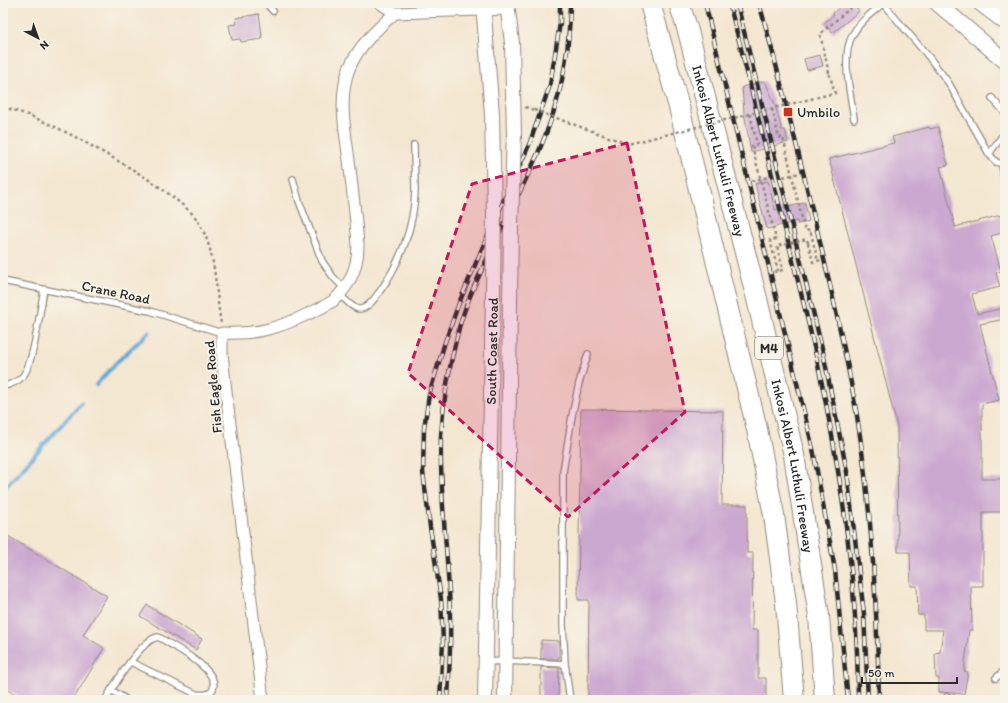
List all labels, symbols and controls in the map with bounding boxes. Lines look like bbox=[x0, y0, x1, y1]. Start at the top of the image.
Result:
north arrow bbox=[18, 18, 58, 58]
text: N bbox=[37, 38, 51, 53]
street label: Inkosi Albert Luthuli Freeway bbox=[688, 63, 749, 239]
place label: Umbilo bbox=[797, 104, 840, 121]
marker: Umbilo bbox=[782, 106, 794, 118]
street label: Crane Road bbox=[80, 277, 152, 308]
street label: South Coast Road bbox=[483, 297, 502, 405]
road number: M4 bbox=[755, 337, 783, 359]
street label: Fish Eagle Road bbox=[201, 339, 226, 434]
street label: Inkosi Albert Luthuli Freeway bbox=[767, 378, 817, 554]
scale bar bbox=[862, 659, 957, 685]
text: 50 m bbox=[868, 666, 894, 680]

